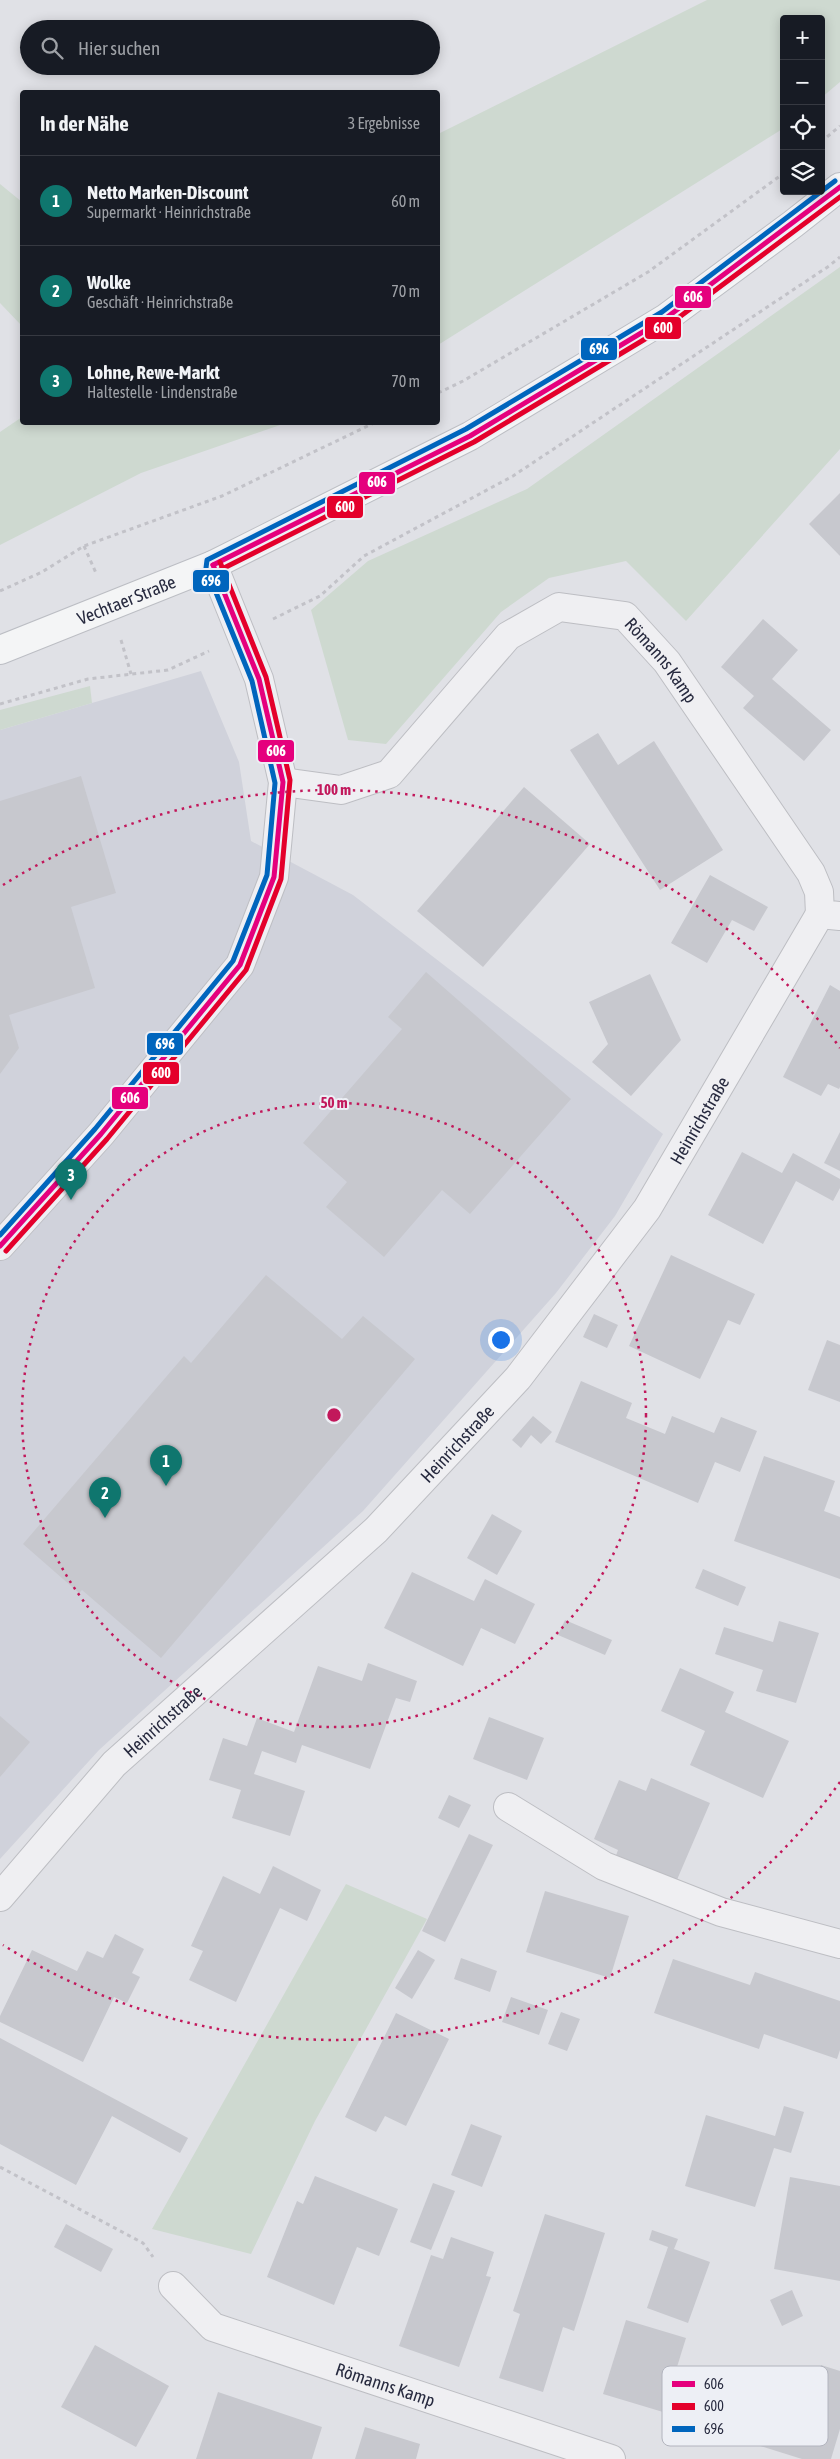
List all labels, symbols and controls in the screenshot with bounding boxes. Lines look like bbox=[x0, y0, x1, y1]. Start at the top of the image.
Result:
map controls bbox=[780, 15, 825, 195]
button: + bbox=[780, 15, 825, 60]
search box bbox=[20, 20, 440, 75]
icon: search bbox=[38, 34, 66, 62]
text: Hier suchen bbox=[78, 37, 160, 59]
button: − bbox=[780, 60, 825, 105]
button: locate bbox=[780, 105, 825, 150]
text: In der Nähe bbox=[40, 111, 129, 135]
text: 3 Ergebnisse bbox=[348, 114, 420, 132]
button: layers bbox=[780, 150, 825, 195]
text: Netto Marken-Discount bbox=[87, 181, 248, 203]
text: 1 bbox=[52, 192, 60, 210]
text: 60 m bbox=[391, 192, 420, 210]
text: Supermarkt · Heinrichstraße bbox=[87, 203, 251, 221]
text: Wolke bbox=[87, 271, 131, 293]
text: 2 bbox=[52, 282, 60, 300]
text: 70 m bbox=[391, 282, 420, 300]
line badge: 606 bbox=[674, 285, 712, 309]
text: 606 bbox=[683, 289, 703, 305]
text: Geschäft · Heinrichstraße bbox=[87, 293, 233, 311]
line badge: 600 bbox=[644, 316, 682, 340]
text: 600 bbox=[653, 320, 673, 336]
line badge: 696 bbox=[580, 337, 618, 361]
text: 696 bbox=[589, 341, 609, 357]
text: Lohne, Rewe-Markt bbox=[87, 361, 220, 383]
text: 3 bbox=[52, 372, 60, 390]
text: 70 m bbox=[391, 372, 420, 390]
text: Haltestelle · Lindenstraße bbox=[87, 383, 238, 401]
line badge: 606 bbox=[358, 471, 396, 495]
text: 606 bbox=[367, 474, 387, 490]
line badge: 600 bbox=[326, 495, 364, 519]
text: 600 bbox=[335, 499, 355, 515]
line badge: 696 bbox=[192, 569, 230, 593]
street label: Vechtaer Straße bbox=[74, 571, 179, 629]
text: 696 bbox=[201, 573, 221, 589]
street label: Römanns Kamp bbox=[621, 613, 702, 707]
line badge: 606 bbox=[257, 739, 295, 763]
text: 606 bbox=[266, 743, 286, 759]
text: 100 m bbox=[317, 781, 351, 798]
line badge: 696 bbox=[146, 1032, 184, 1056]
text: 696 bbox=[155, 1036, 175, 1052]
line badge: 600 bbox=[142, 1061, 180, 1085]
text: 600 bbox=[151, 1065, 171, 1081]
street label: Heinrichstraße bbox=[665, 1073, 733, 1168]
line badge: 606 bbox=[111, 1086, 149, 1110]
text: 606 bbox=[120, 1090, 140, 1106]
text: 50 m bbox=[321, 1094, 348, 1111]
pin: 3 bbox=[55, 1159, 87, 1200]
your location bbox=[488, 1327, 514, 1353]
street label: Heinrichstraße bbox=[416, 1400, 498, 1486]
centre of rings bbox=[325, 1406, 343, 1424]
pin: 1 bbox=[150, 1445, 182, 1486]
pin: 2 bbox=[89, 1477, 121, 1518]
street label: Heinrichstraße bbox=[119, 1680, 206, 1761]
street label: Römanns Kamp bbox=[333, 2358, 438, 2410]
legend bbox=[662, 2366, 828, 2446]
text: 606 bbox=[704, 2376, 724, 2392]
text: 600 bbox=[704, 2398, 724, 2414]
text: 696 bbox=[704, 2421, 724, 2437]

